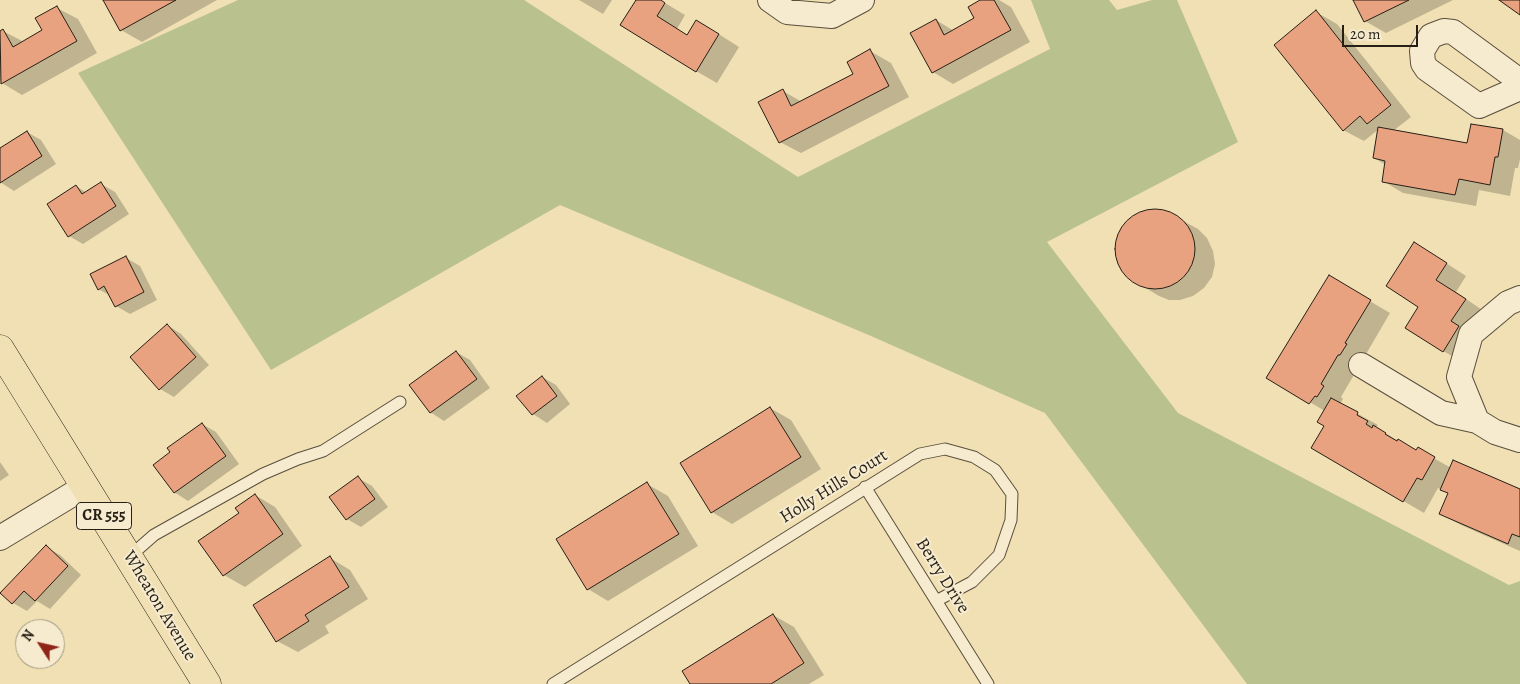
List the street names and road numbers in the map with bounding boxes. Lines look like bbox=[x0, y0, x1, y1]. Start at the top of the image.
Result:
street label: Holly Hills Court bbox=[776, 445, 892, 529]
road number: CR 555 bbox=[76, 502, 132, 530]
street label: Berry Drive bbox=[910, 534, 974, 618]
street label: Wheaton Avenue bbox=[118, 547, 200, 665]

